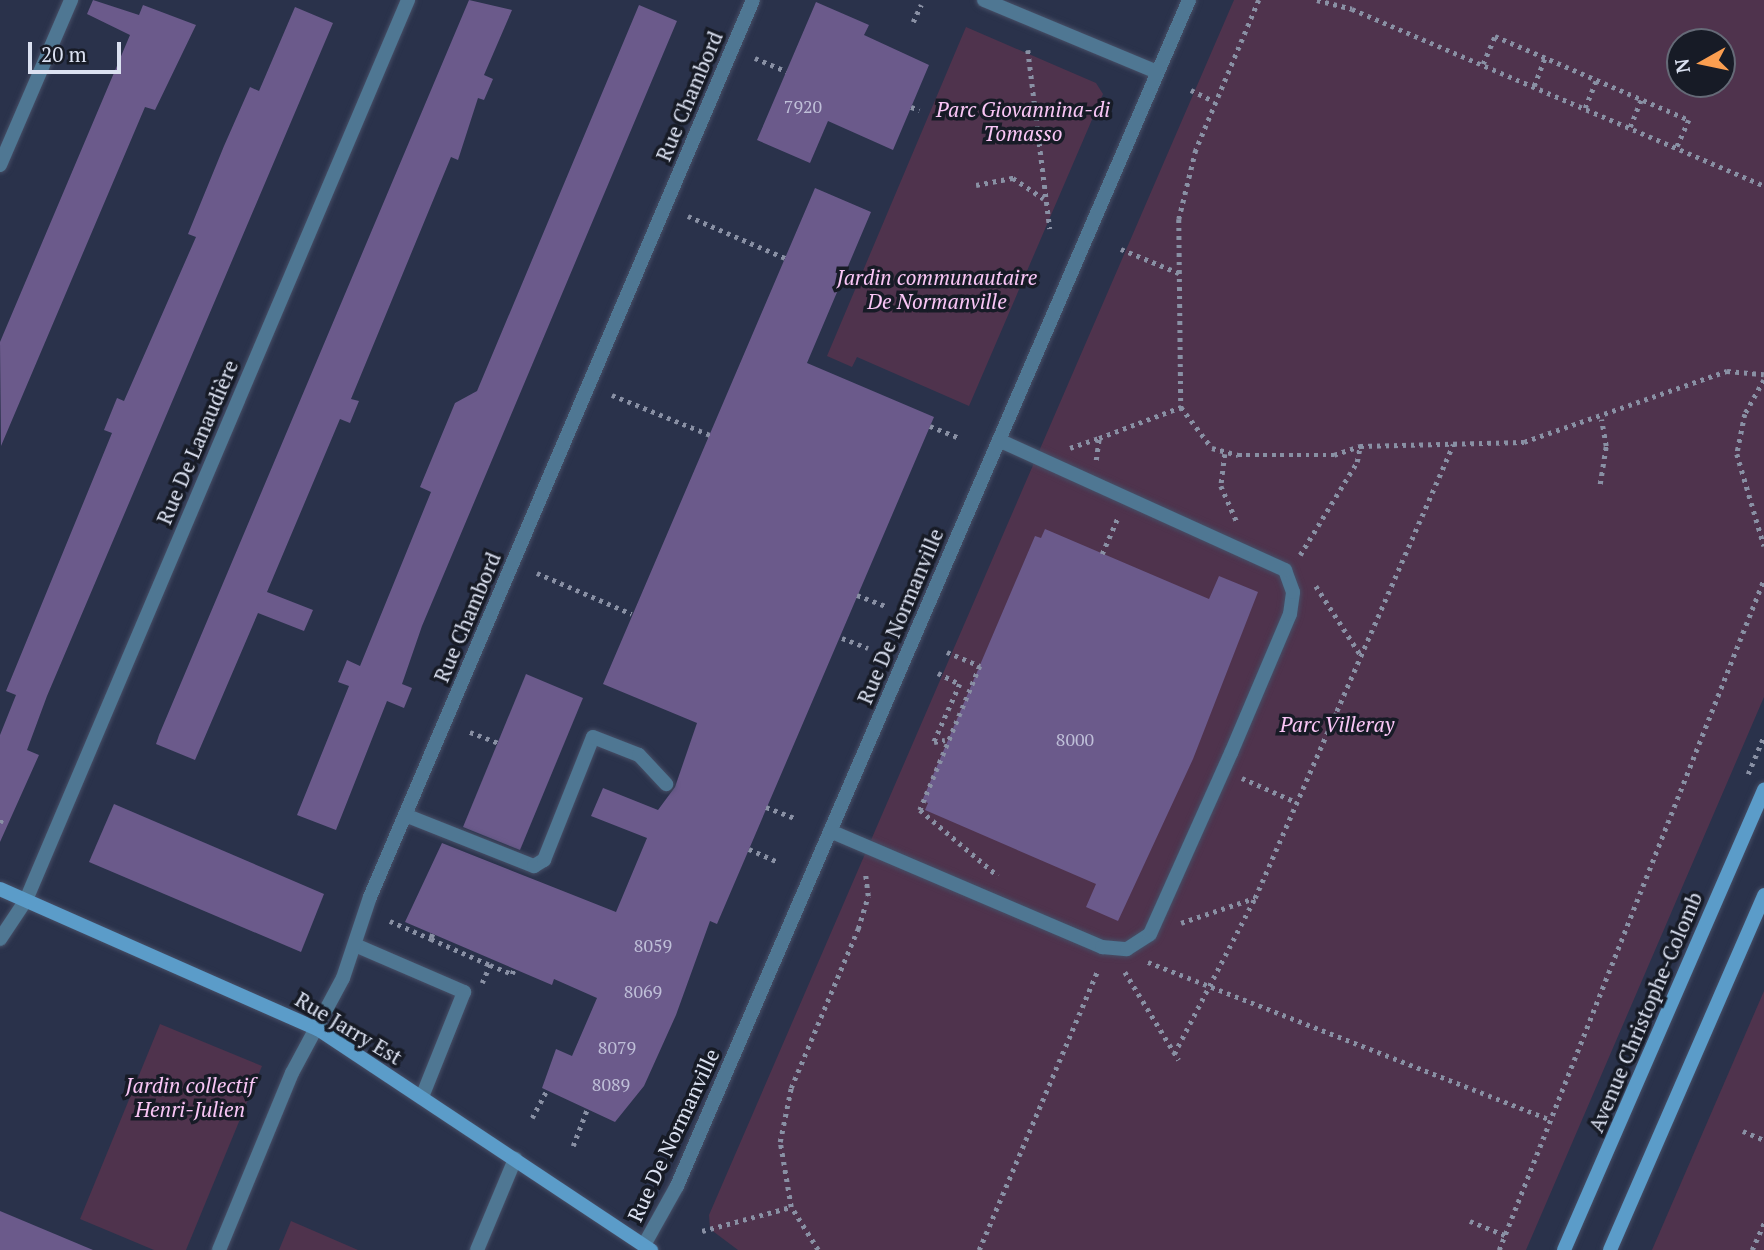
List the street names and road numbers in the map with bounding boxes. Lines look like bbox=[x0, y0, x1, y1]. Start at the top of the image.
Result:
street label: Rue Chambord bbox=[650, 27, 728, 165]
street label: Rue De Lanaudière bbox=[151, 356, 243, 528]
street label: Rue De Normanville bbox=[852, 525, 948, 707]
street label: Rue Chambord bbox=[428, 548, 506, 686]
street label: Avenue Christophe-Colomb bbox=[1583, 888, 1707, 1136]
street label: Rue Jarry Est bbox=[291, 986, 407, 1070]
street label: Rue De Normanville bbox=[622, 1044, 724, 1226]

